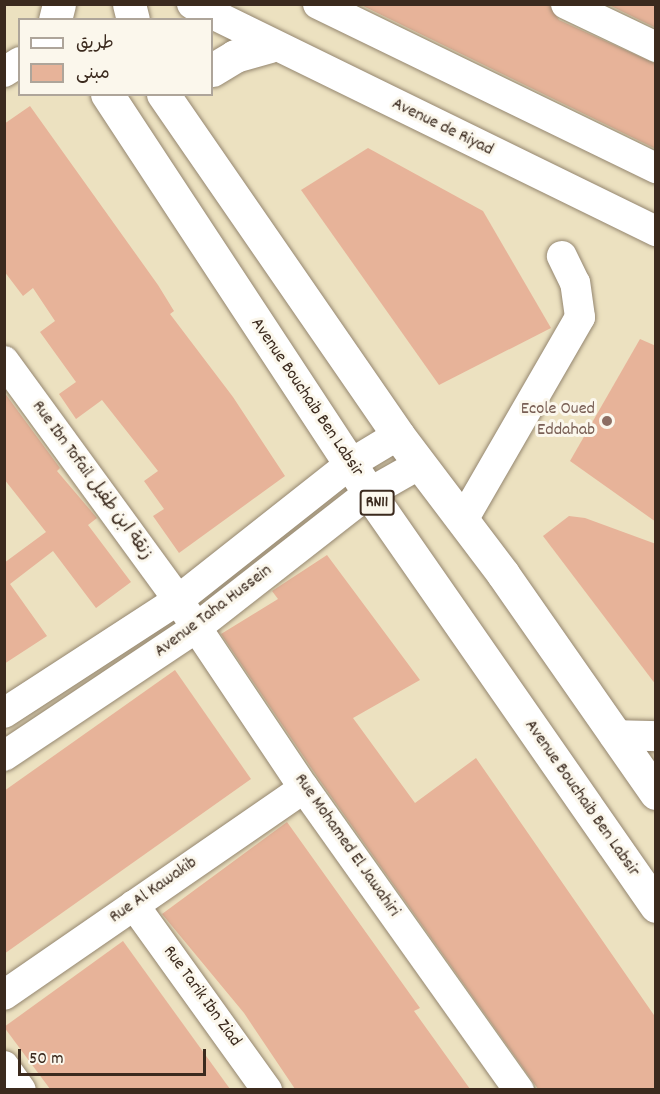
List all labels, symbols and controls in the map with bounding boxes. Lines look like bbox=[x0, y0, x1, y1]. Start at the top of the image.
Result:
legend bbox=[18, 18, 213, 96]
text: طريق bbox=[76, 32, 114, 57]
text: مبنى bbox=[76, 62, 110, 87]
street label: Avenue de Riyad bbox=[388, 94, 496, 162]
street label: Avenue Bouchaib Ben Labsir bbox=[245, 315, 367, 481]
street label: Rue Ibn Tofail زنقة ابن طفيل bbox=[26, 397, 156, 565]
place label: Ecole Oued Eddahab bbox=[521, 400, 595, 442]
marker: Ecole Oued Eddahab bbox=[600, 414, 614, 428]
road number: RN11 bbox=[359, 490, 395, 516]
street label: Avenue Taha Hussein bbox=[151, 561, 277, 663]
street label: Avenue Bouchaib Ben Labsir bbox=[519, 716, 643, 882]
street label: Rue Mohamed El Jawahiri bbox=[288, 770, 404, 922]
street label: Rue Al Kawakib bbox=[106, 853, 202, 929]
street label: Rue Tarik Ibn Ziad bbox=[157, 942, 245, 1052]
scale bar bbox=[21, 1037, 208, 1075]
text: 50 m bbox=[29, 1047, 64, 1072]

